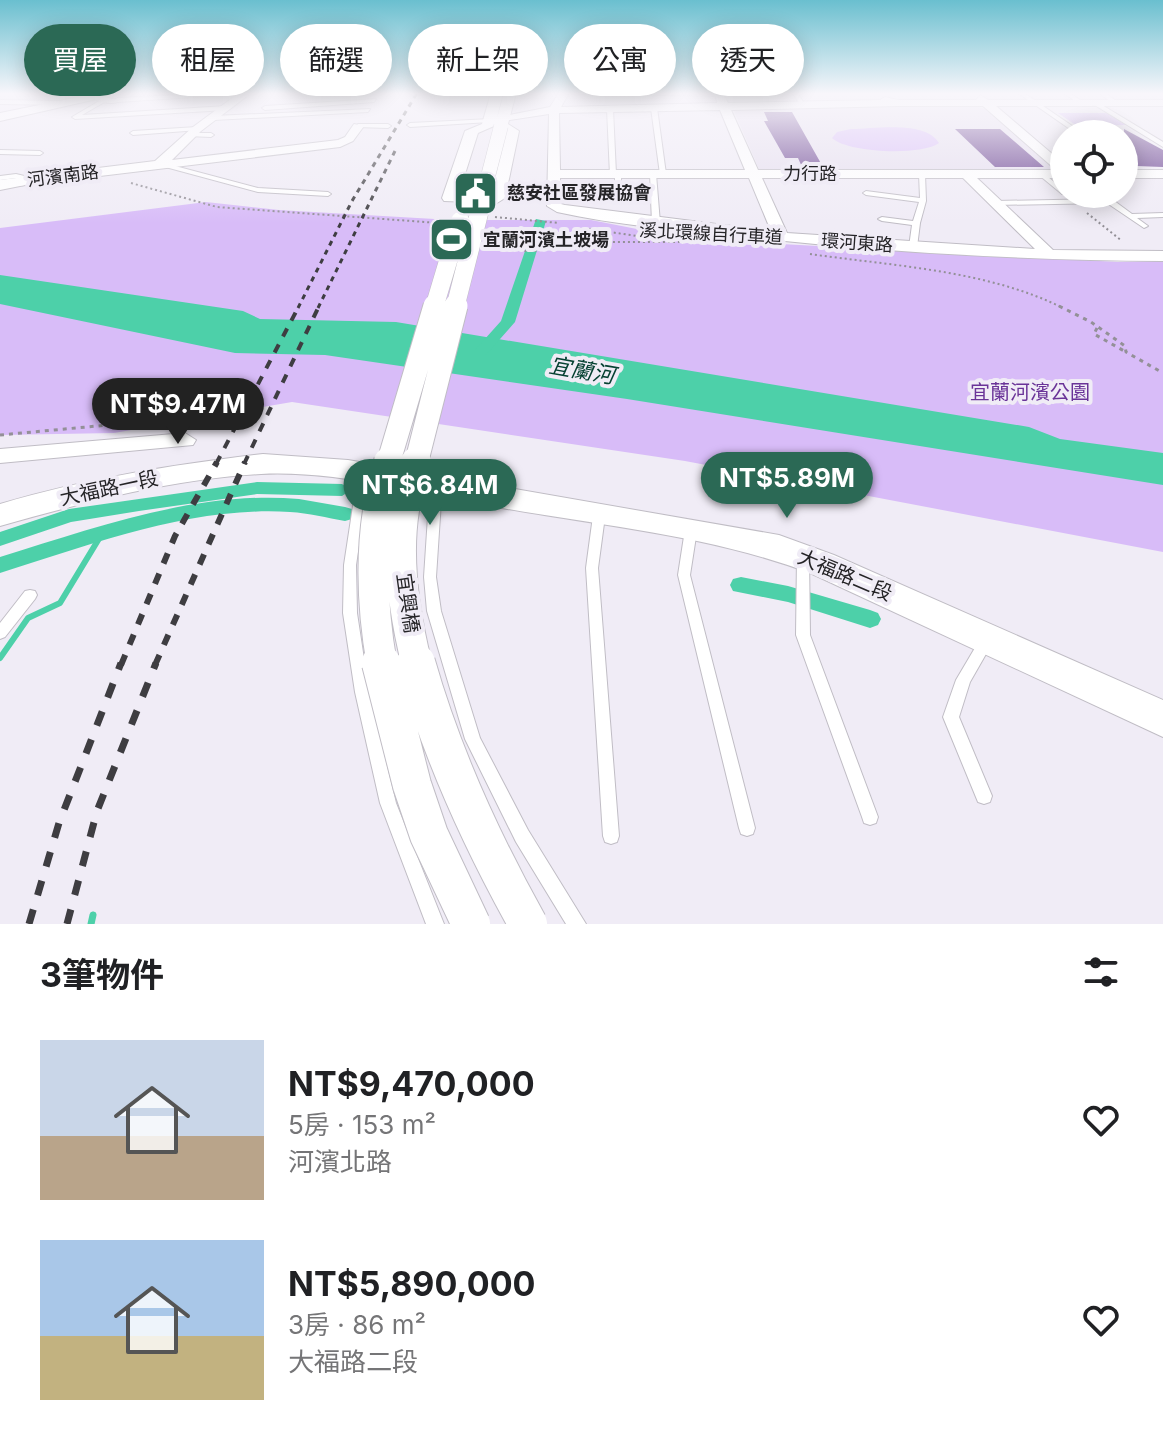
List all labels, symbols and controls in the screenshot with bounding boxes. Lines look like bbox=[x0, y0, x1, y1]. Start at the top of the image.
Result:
chip: 買屋 bbox=[24, 24, 136, 96]
chip: 租屋 bbox=[152, 24, 264, 96]
chip: 篩選 bbox=[280, 24, 392, 96]
chip: 新上架 bbox=[408, 24, 548, 96]
chip: 公寓 bbox=[564, 24, 676, 96]
chip: 透天 bbox=[692, 24, 804, 96]
map controls bbox=[1050, 120, 1138, 208]
button: locate bbox=[1050, 120, 1138, 208]
street label: 河濱南路 bbox=[26, 161, 100, 190]
street label: 力行路 bbox=[783, 163, 837, 184]
public building icon: 慈安社區發展協會 bbox=[452, 169, 500, 217]
place label: 慈安社區發展協會 bbox=[507, 182, 652, 203]
sports icon: 宜蘭河濱土坡場 bbox=[428, 216, 476, 264]
street label: 溪北環線自行車道 bbox=[639, 219, 783, 248]
place label: 宜蘭河濱土坡場 bbox=[483, 229, 609, 250]
street label: 環河東路 bbox=[820, 230, 894, 255]
water label: 宜蘭河 bbox=[547, 351, 621, 389]
pin: NT$9.47M bbox=[95, 378, 261, 446]
park label: 宜蘭河濱公園 bbox=[970, 380, 1090, 404]
text: NT$9.47M bbox=[110, 388, 246, 419]
pin: NT$5.89M bbox=[704, 452, 870, 520]
pin: NT$6.84M bbox=[347, 459, 513, 527]
text: NT$5.89M bbox=[719, 462, 855, 493]
street label: 大福路一段 bbox=[58, 466, 160, 510]
text: NT$6.84M bbox=[362, 469, 498, 500]
street label: 大福路二段 bbox=[794, 544, 896, 606]
street label: 宜興橋 bbox=[392, 572, 424, 634]
icon: filters bbox=[1079, 950, 1123, 994]
text: 3筆物件 bbox=[40, 954, 164, 995]
text: NT$9,470,000 bbox=[288, 1063, 535, 1104]
icon: home bbox=[104, 1072, 200, 1168]
icon: heart bbox=[1079, 1098, 1123, 1142]
text: 5房 · 153 m² bbox=[288, 1109, 436, 1140]
text: 河濱北路 bbox=[288, 1146, 392, 1177]
text: NT$5,890,000 bbox=[288, 1263, 536, 1304]
icon: home bbox=[104, 1272, 200, 1368]
icon: heart bbox=[1079, 1298, 1123, 1342]
text: 3房 · 86 m² bbox=[288, 1309, 426, 1340]
text: 大福路二段 bbox=[288, 1346, 418, 1377]

